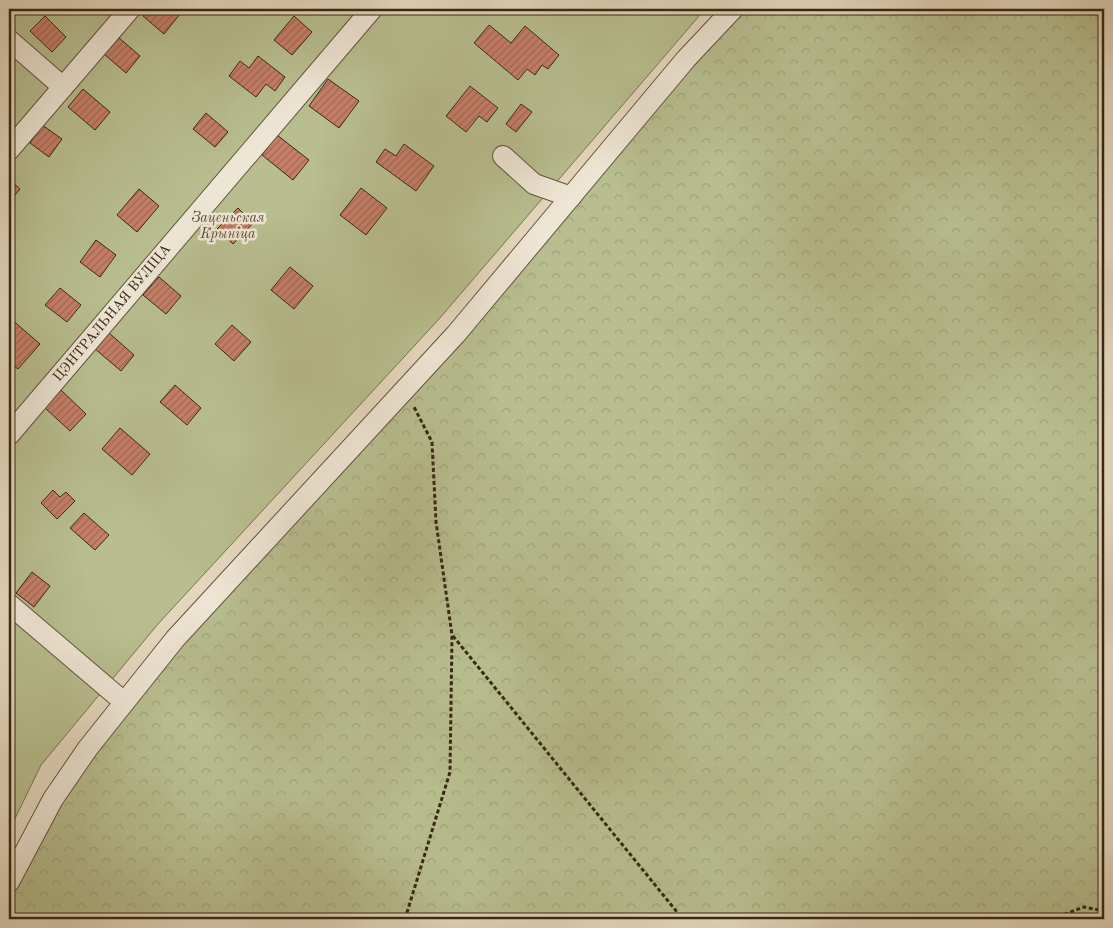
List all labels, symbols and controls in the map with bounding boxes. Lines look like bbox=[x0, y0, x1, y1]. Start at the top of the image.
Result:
park label: Заценьская Крыніца bbox=[191, 210, 265, 242]
street label: ЦЭНТРАЛЬНАЯ ВУЛІЦА bbox=[51, 242, 174, 384]

